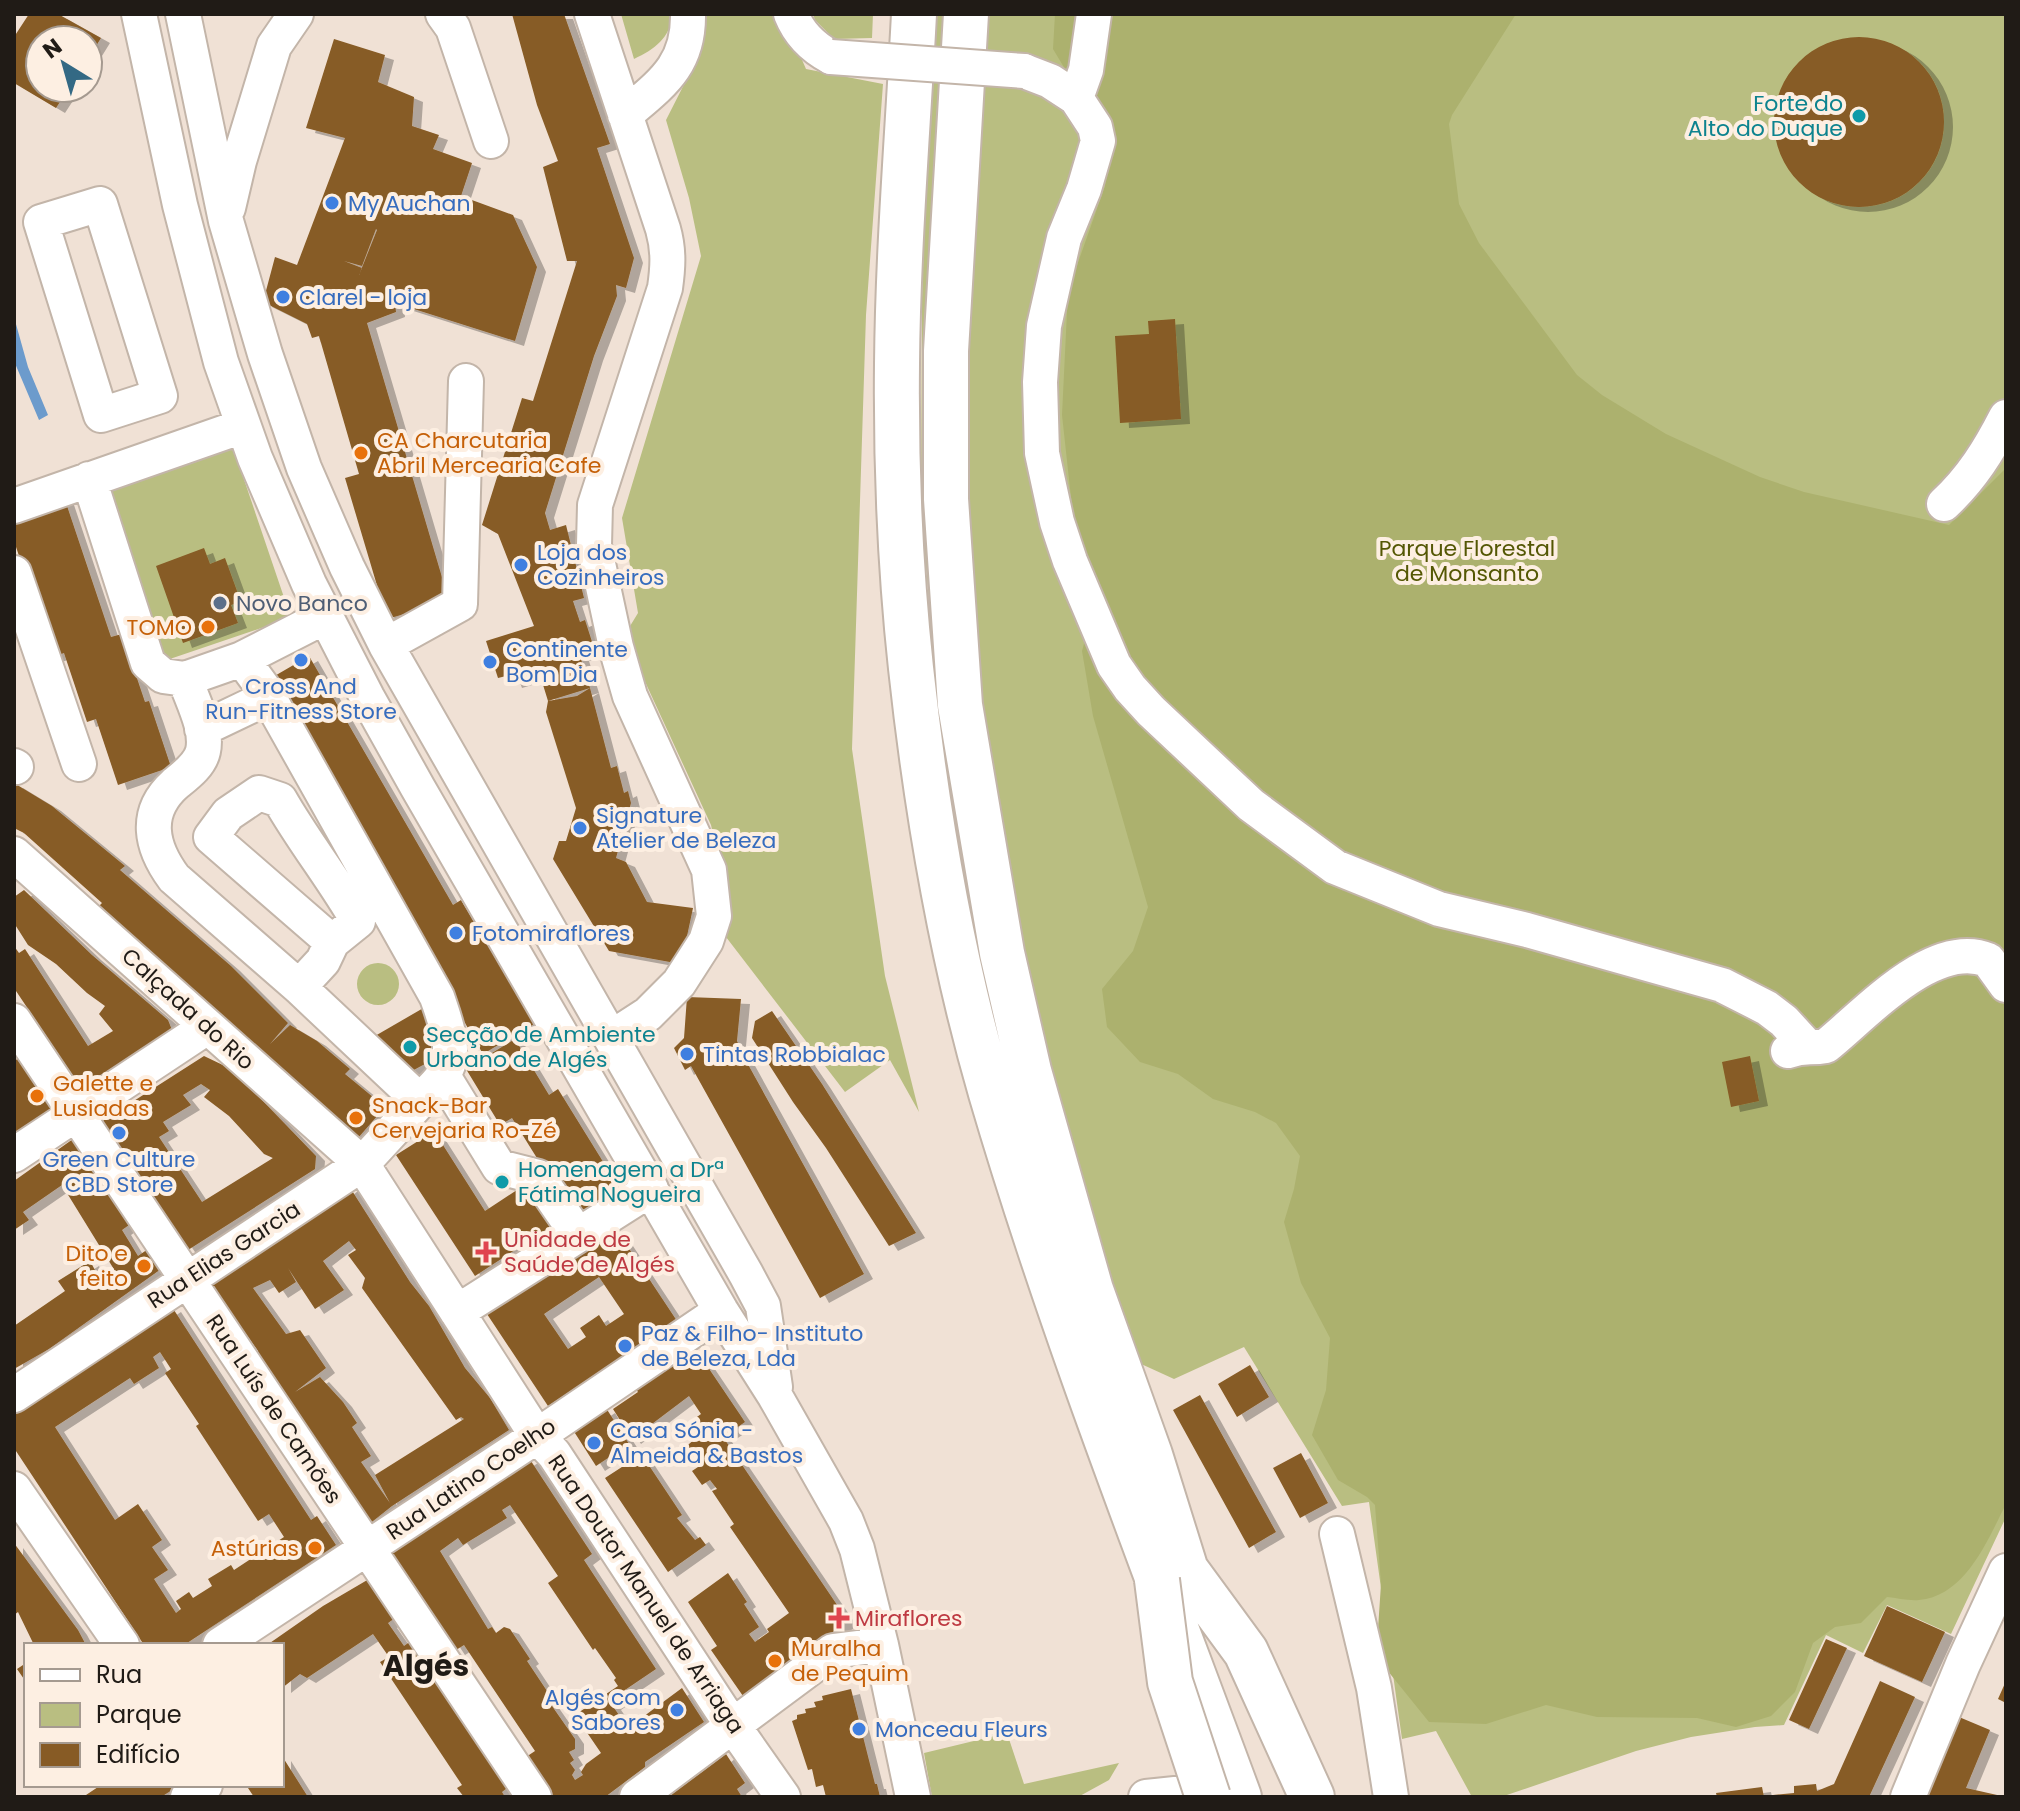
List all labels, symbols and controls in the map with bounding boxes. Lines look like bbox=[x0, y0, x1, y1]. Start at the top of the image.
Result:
north arrow bbox=[24, 24, 104, 104]
text: N bbox=[36, 31, 68, 66]
place label: Forte do Alto do Duque bbox=[1688, 88, 1843, 144]
marker: Forte do Alto do Duque bbox=[1850, 107, 1868, 125]
place label: My Auchan bbox=[348, 188, 471, 219]
marker: My Auchan bbox=[323, 194, 341, 212]
place label: Clarel - loja bbox=[299, 282, 427, 313]
marker: Clarel - loja bbox=[274, 288, 292, 306]
place label: CA Charcutaria Abril Mercearia Cafe bbox=[377, 425, 601, 481]
marker: CA Charcutaria Abril Mercearia Cafe bbox=[352, 444, 370, 462]
park label: Parque Florestal de Monsanto bbox=[1379, 533, 1555, 589]
place label: Loja dos Cozinheiros bbox=[537, 537, 664, 593]
marker: Loja dos Cozinheiros bbox=[512, 556, 530, 574]
place label: Novo Banco bbox=[236, 588, 368, 619]
marker: Novo Banco bbox=[211, 594, 229, 612]
place label: TOMO bbox=[127, 612, 192, 643]
marker: TOMO bbox=[199, 618, 217, 636]
place label: Continente Bom Dia bbox=[506, 634, 628, 690]
marker: Cross And Run-Fitness Store bbox=[292, 651, 310, 669]
marker: Continente Bom Dia bbox=[481, 653, 499, 671]
place label: Cross And Run-Fitness Store bbox=[205, 671, 397, 727]
place label: Signature Atelier de Beleza bbox=[596, 800, 776, 856]
marker: Signature Atelier de Beleza bbox=[571, 819, 589, 837]
place label: Fotomiraflores bbox=[472, 918, 630, 949]
marker: Fotomiraflores bbox=[447, 924, 465, 942]
street label: Calçada do Rio bbox=[115, 941, 261, 1077]
place label: Secção de Ambiente Urbano de Algés bbox=[426, 1019, 656, 1075]
marker: Secção de Ambiente Urbano de Algés bbox=[401, 1038, 419, 1056]
place label: Tintas Robbialac bbox=[703, 1039, 886, 1070]
marker: Tintas Robbialac bbox=[678, 1045, 696, 1063]
place label: Galette e Lusiadas bbox=[53, 1068, 153, 1124]
marker: Galette e Lusiadas bbox=[28, 1087, 46, 1105]
place label: Snack-Bar Cervejaria Ro-Zé bbox=[372, 1090, 557, 1146]
marker: Snack-Bar Cervejaria Ro-Zé bbox=[347, 1109, 365, 1127]
marker: Green Culture CBD Store bbox=[110, 1124, 128, 1142]
place label: Green Culture CBD Store bbox=[43, 1144, 195, 1200]
place label: Homenagem a Drª Fátima Nogueira bbox=[518, 1154, 724, 1210]
marker: Homenagem a Drª Fátima Nogueira bbox=[493, 1173, 511, 1191]
street label: Rua Elias Garcia bbox=[142, 1194, 306, 1316]
place label: Unidade de Saúde de Algés bbox=[504, 1224, 675, 1280]
place label: Dito e feito bbox=[65, 1238, 128, 1294]
marker: Unidade de Saúde de Algés bbox=[475, 1241, 497, 1263]
marker: Dito e feito bbox=[135, 1257, 153, 1275]
street label: Rua Luís de Camões bbox=[199, 1308, 349, 1510]
place label: Paz & Filho- Instituto de Beleza, Lda bbox=[641, 1318, 863, 1374]
marker: Paz & Filho- Instituto de Beleza, Lda bbox=[616, 1337, 634, 1355]
street label: Rua Latino Coelho bbox=[380, 1411, 562, 1547]
place label: Casa Sónia - Almeida & Bastos bbox=[610, 1415, 803, 1471]
marker: Casa Sónia - Almeida & Bastos bbox=[585, 1434, 603, 1452]
street label: Rua Doutor Manuel de Arriaga bbox=[541, 1448, 751, 1740]
place label: Astúrias bbox=[211, 1533, 299, 1564]
marker: Astúrias bbox=[306, 1539, 324, 1557]
place label: Miraflores bbox=[855, 1603, 963, 1634]
marker: Miraflores bbox=[830, 1609, 848, 1627]
place label: Muralha de Pequim bbox=[791, 1633, 909, 1689]
legend bbox=[24, 1643, 284, 1787]
district label: Algés bbox=[383, 1644, 469, 1687]
marker: Muralha de Pequim bbox=[766, 1652, 784, 1670]
text: Rua bbox=[96, 1658, 142, 1691]
place label: Algés com Sabores bbox=[545, 1682, 661, 1738]
text: Parque bbox=[96, 1698, 182, 1731]
marker: Algés com Sabores bbox=[668, 1701, 686, 1719]
place label: Monceau Fleurs bbox=[875, 1714, 1048, 1745]
marker: Monceau Fleurs bbox=[850, 1720, 868, 1738]
text: Edifício bbox=[96, 1738, 180, 1771]

